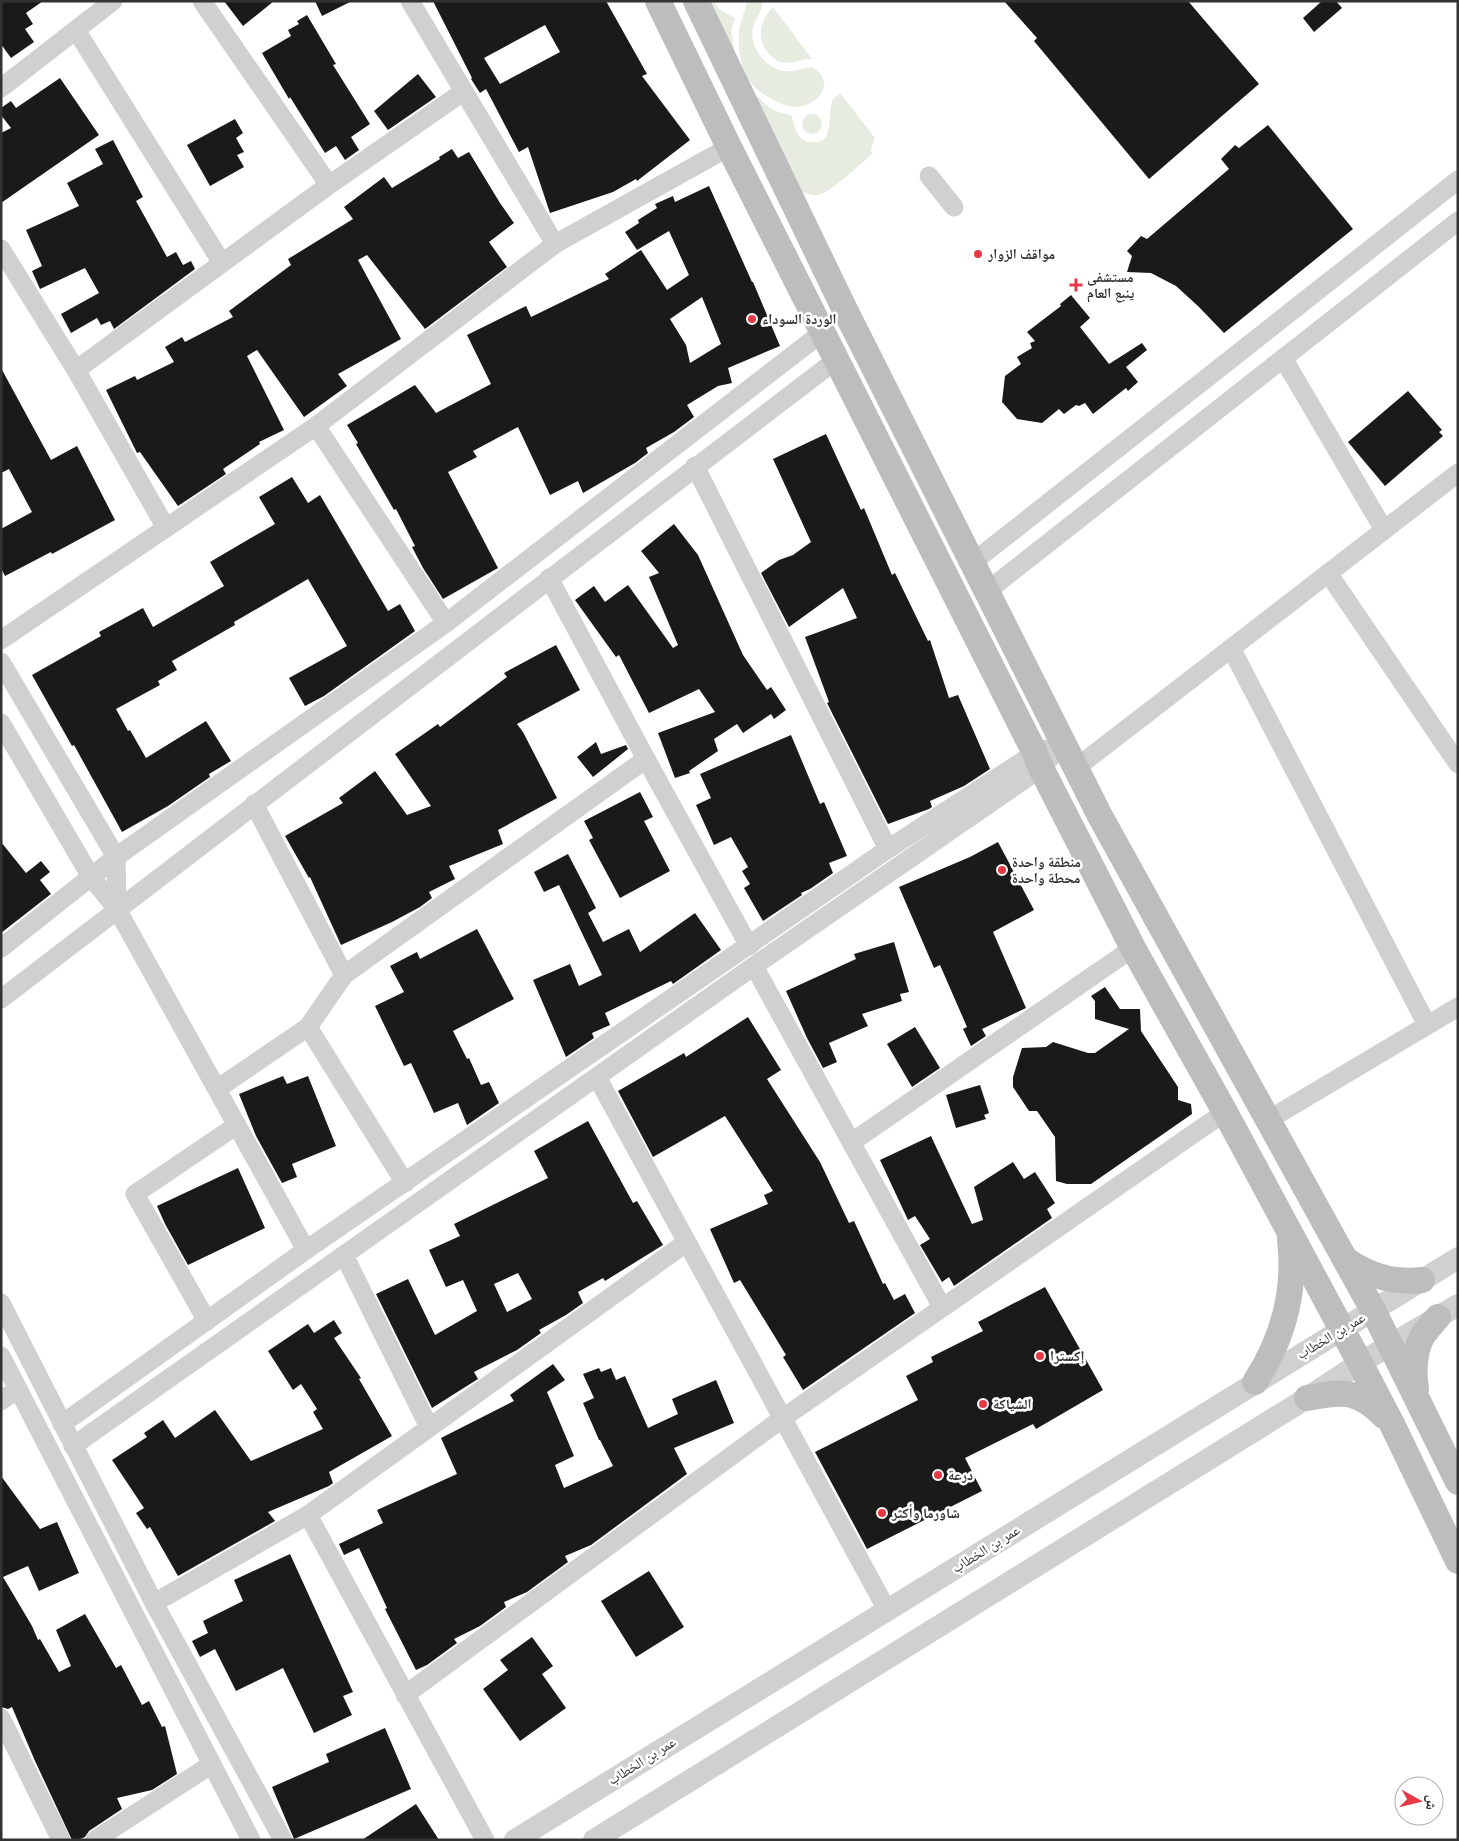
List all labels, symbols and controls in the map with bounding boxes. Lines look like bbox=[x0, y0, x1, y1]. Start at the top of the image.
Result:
place label: مواقف الزوار bbox=[987, 246, 1055, 263]
marker: مواقف الزوار bbox=[972, 248, 984, 260]
place label: مستشفى ينبع العام bbox=[1087, 269, 1135, 303]
marker: مستشفى ينبع العام bbox=[1069, 278, 1083, 292]
place label: الوردة السوداء bbox=[762, 311, 837, 328]
marker: الوردة السوداء bbox=[746, 313, 758, 325]
place label: منطقة واحدة محطة واحدة bbox=[1012, 854, 1081, 887]
marker: منطقة واحدة محطة واحدة bbox=[996, 864, 1008, 876]
street label: عمر بن الخطاب bbox=[1294, 1309, 1368, 1363]
place label: إكسترا bbox=[1050, 1348, 1085, 1365]
marker: إكسترا bbox=[1034, 1350, 1046, 1362]
place label: الشياكة bbox=[993, 1396, 1032, 1413]
marker: الشياكة bbox=[977, 1398, 989, 1410]
place label: درعة bbox=[948, 1467, 973, 1484]
marker: درعة bbox=[932, 1469, 944, 1481]
place label: شاورما وأكثر bbox=[891, 1504, 960, 1522]
marker: شاورما وأكثر bbox=[876, 1507, 888, 1519]
street label: عمر بن الخطاب bbox=[949, 1521, 1023, 1577]
street label: عمر بن الخطاب bbox=[605, 1733, 679, 1789]
north arrow bbox=[1394, 1776, 1444, 1826]
text: ش bbox=[1422, 1794, 1441, 1811]

